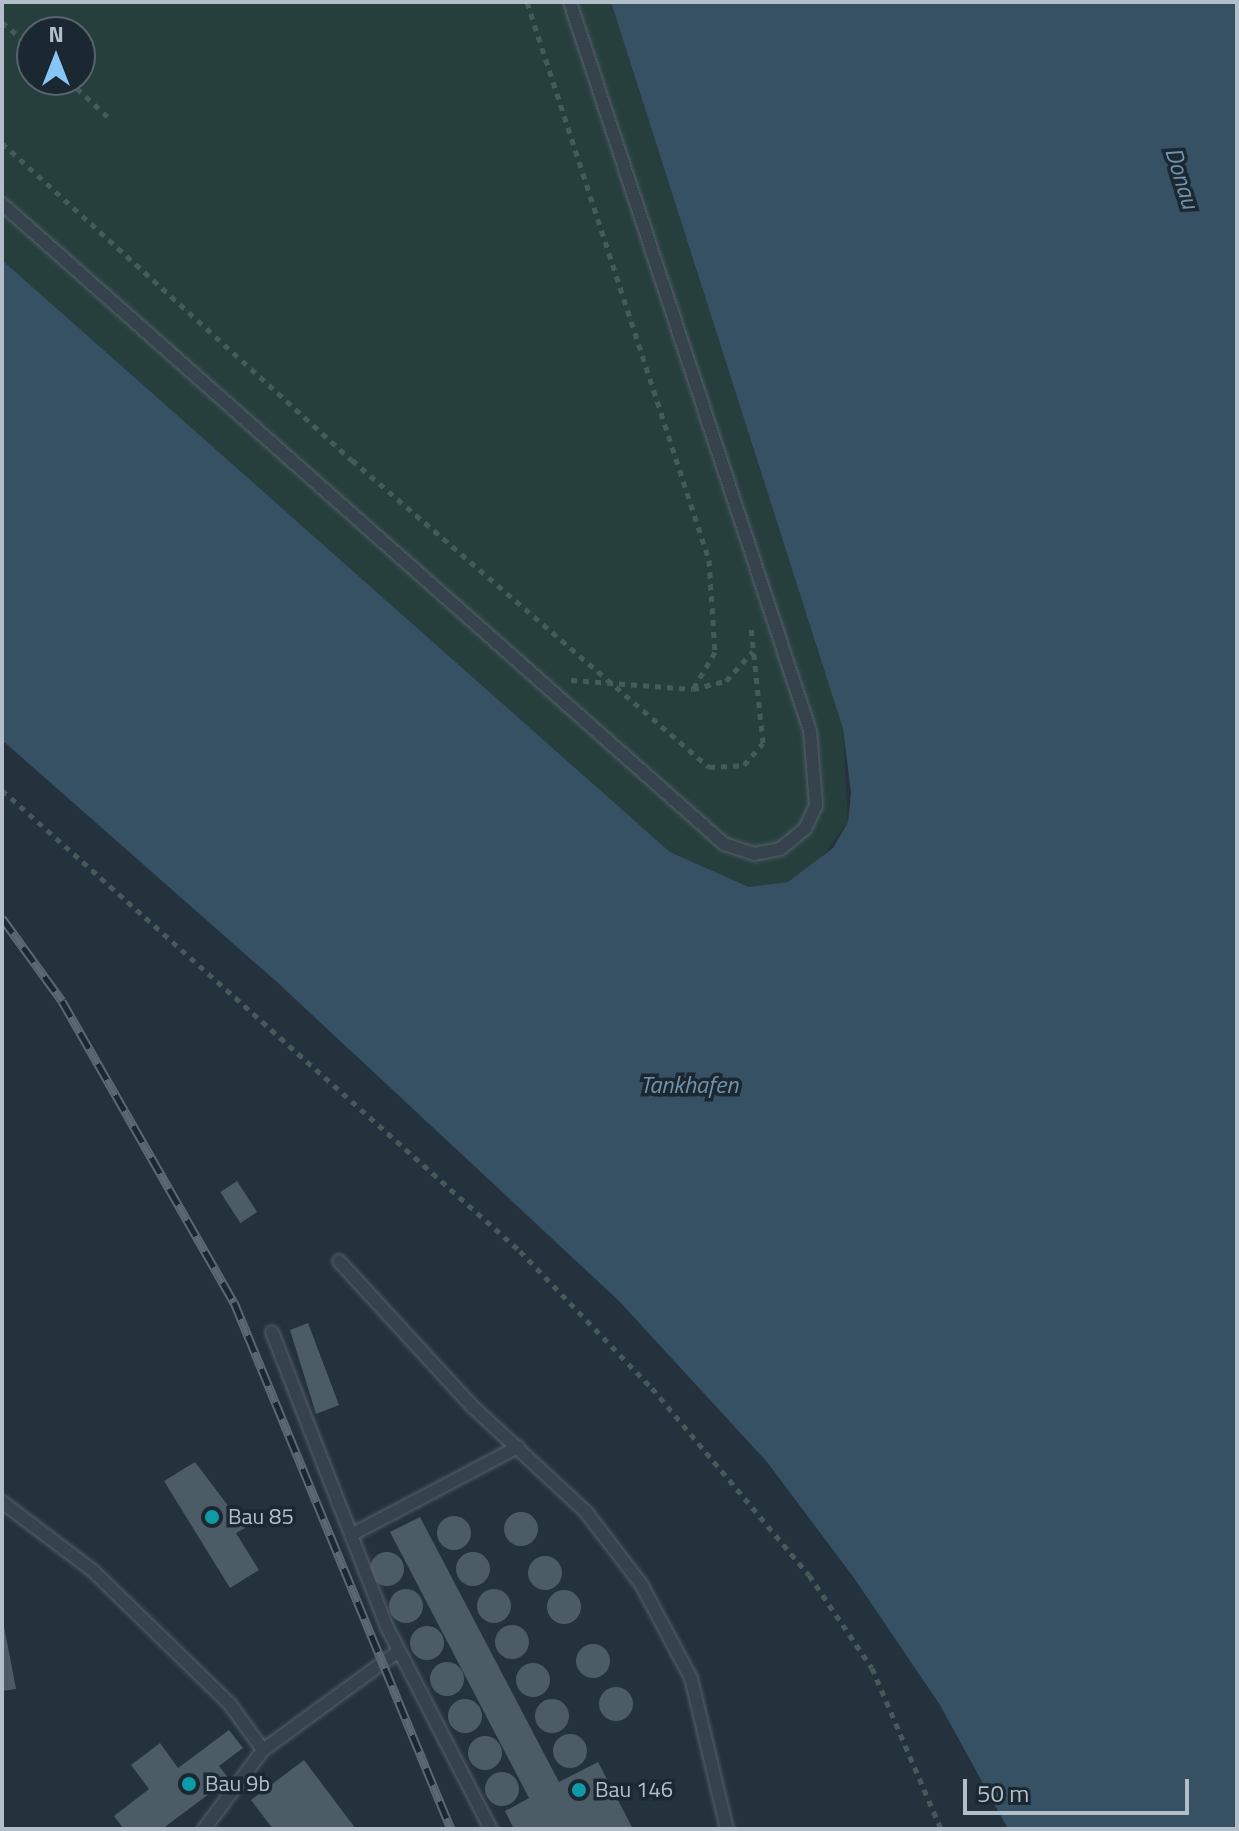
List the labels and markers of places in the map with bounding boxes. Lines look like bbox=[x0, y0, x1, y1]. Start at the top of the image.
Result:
place label: Bau 85 bbox=[228, 1504, 294, 1530]
marker: Bau 85 bbox=[203, 1508, 221, 1526]
place label: Bau 9b bbox=[205, 1771, 270, 1797]
marker: Bau 9b bbox=[180, 1775, 198, 1793]
place label: Bau 146 bbox=[595, 1777, 673, 1803]
marker: Bau 146 bbox=[570, 1781, 588, 1799]

